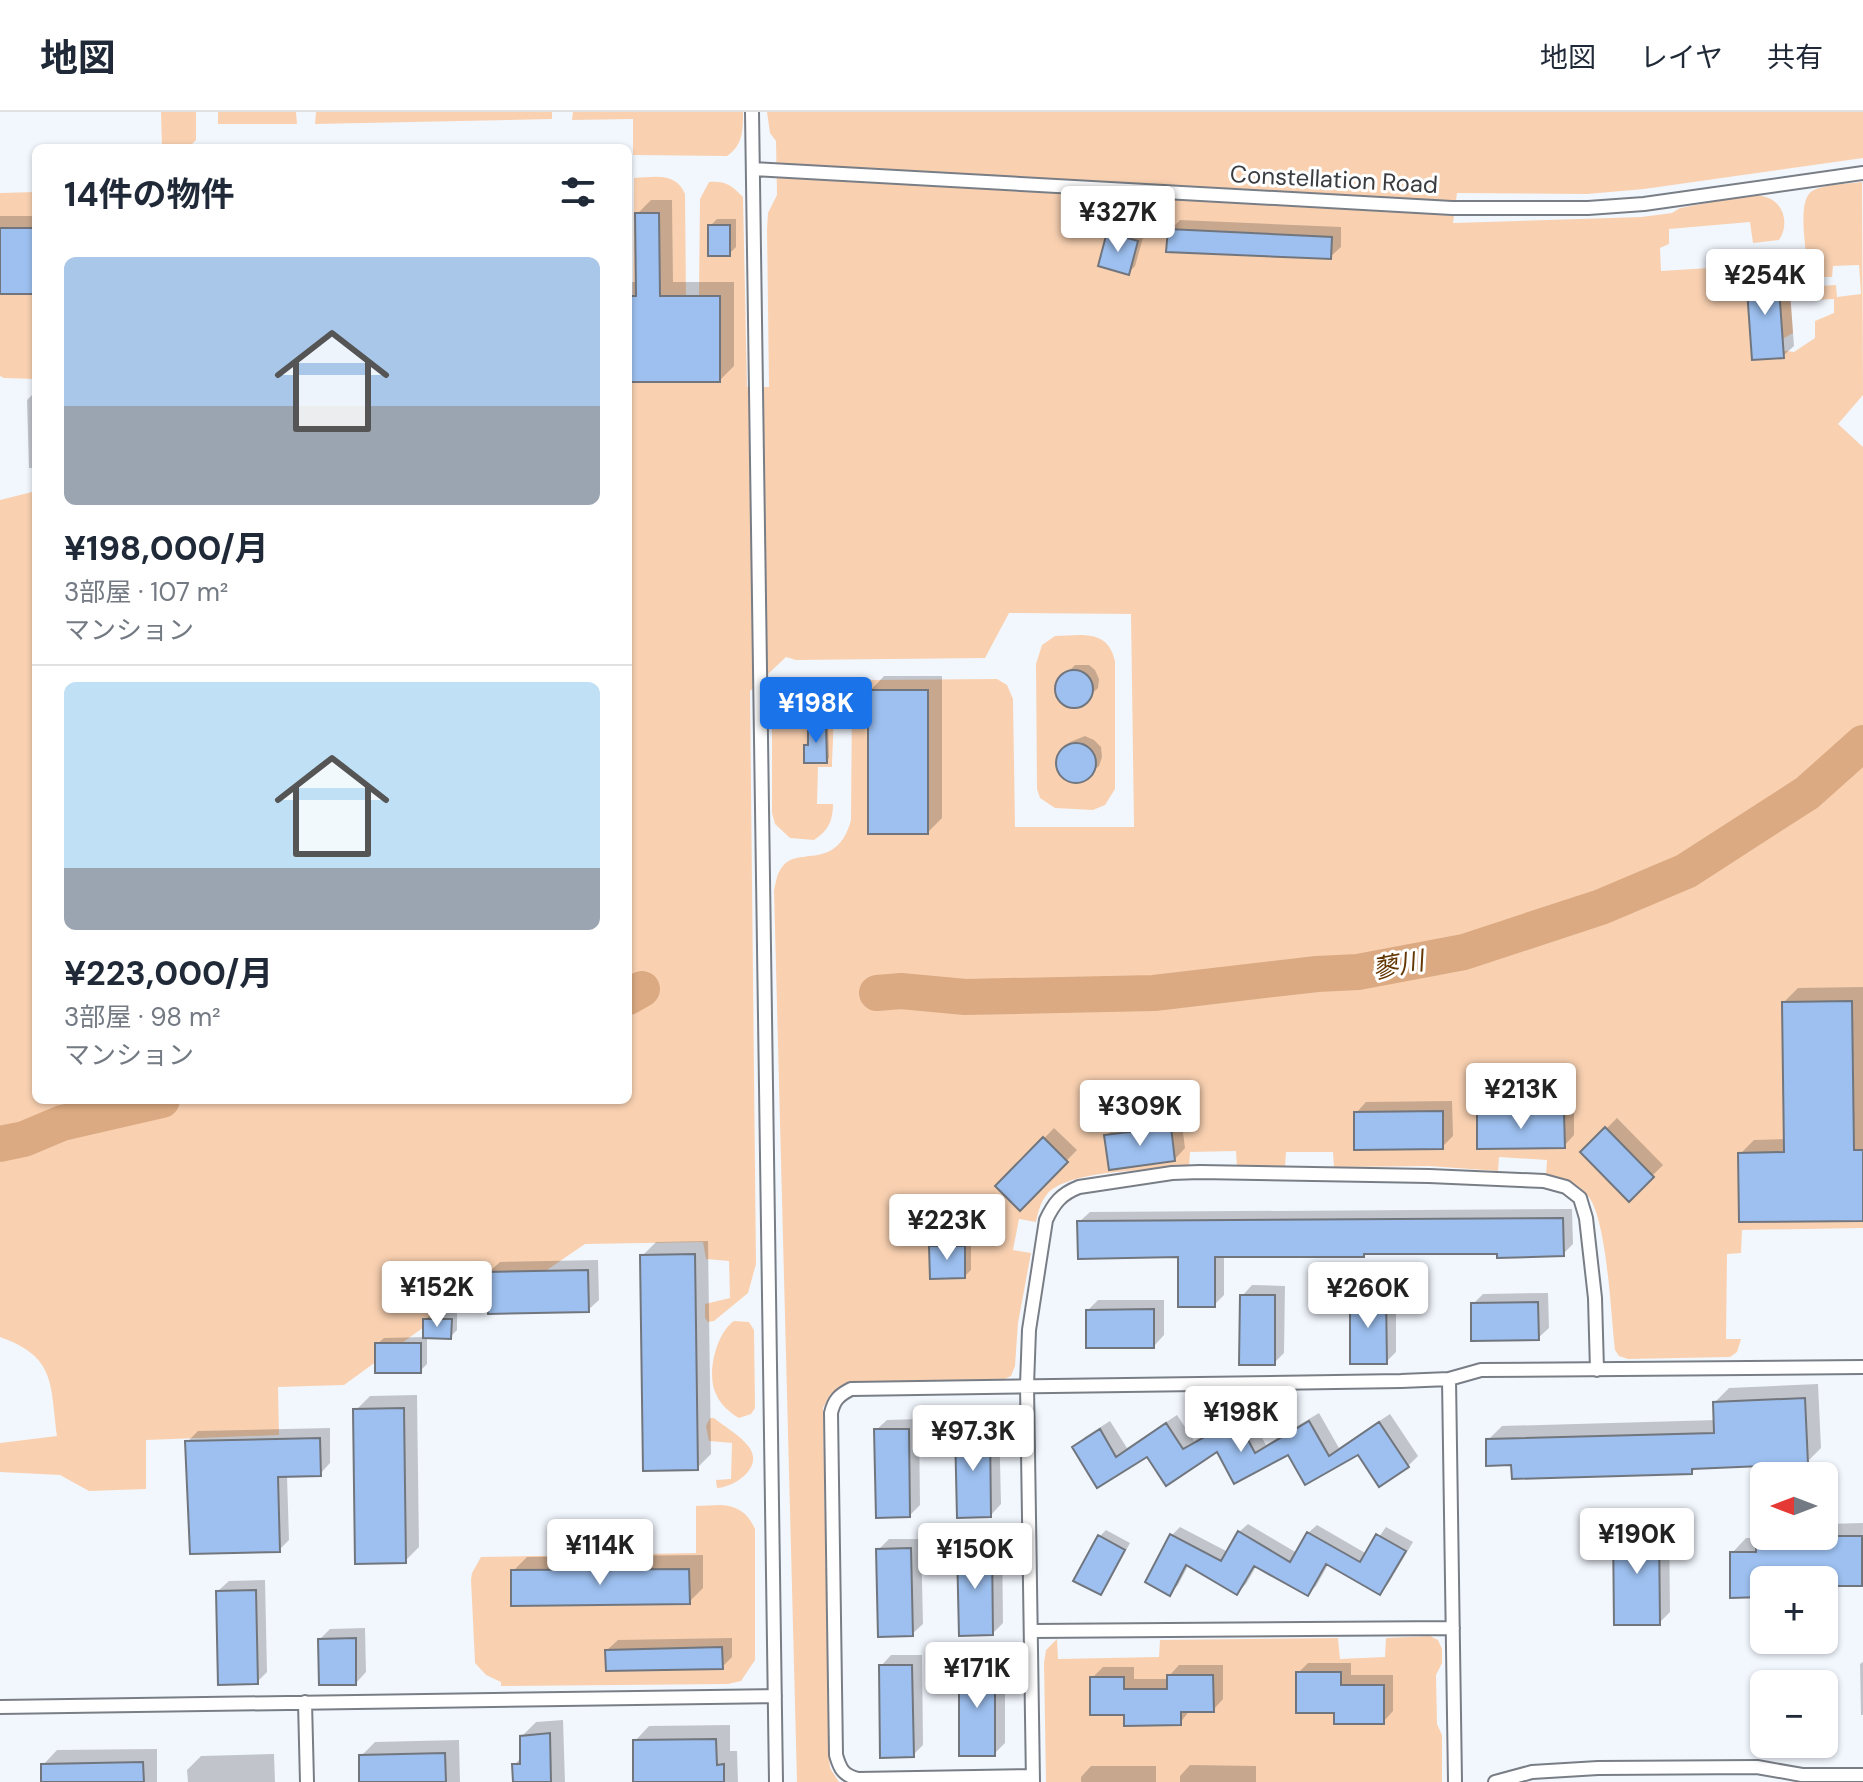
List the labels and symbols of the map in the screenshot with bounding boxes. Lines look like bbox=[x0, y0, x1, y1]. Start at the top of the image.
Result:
street label: Constellation Road bbox=[1229, 158, 1439, 200]
pin: ¥327K bbox=[1062, 186, 1174, 254]
pin: ¥254K bbox=[1709, 249, 1821, 317]
pin: ¥198K bbox=[760, 677, 872, 745]
water label: 蓼川 bbox=[1369, 943, 1430, 987]
pin: ¥213K bbox=[1465, 1063, 1577, 1131]
pin: ¥309K bbox=[1084, 1080, 1196, 1148]
pin: ¥223K bbox=[891, 1194, 1003, 1262]
pin: ¥152K bbox=[381, 1261, 493, 1329]
pin: ¥260K bbox=[1312, 1262, 1424, 1330]
pin: ¥198K bbox=[1185, 1386, 1297, 1454]
pin: ¥97.3K bbox=[908, 1405, 1038, 1473]
north arrow bbox=[1750, 1462, 1838, 1550]
pin: ¥190K bbox=[1581, 1508, 1693, 1576]
pin: ¥114K bbox=[544, 1519, 656, 1587]
pin: ¥150K bbox=[919, 1523, 1031, 1591]
pin: ¥171K bbox=[921, 1642, 1033, 1710]

